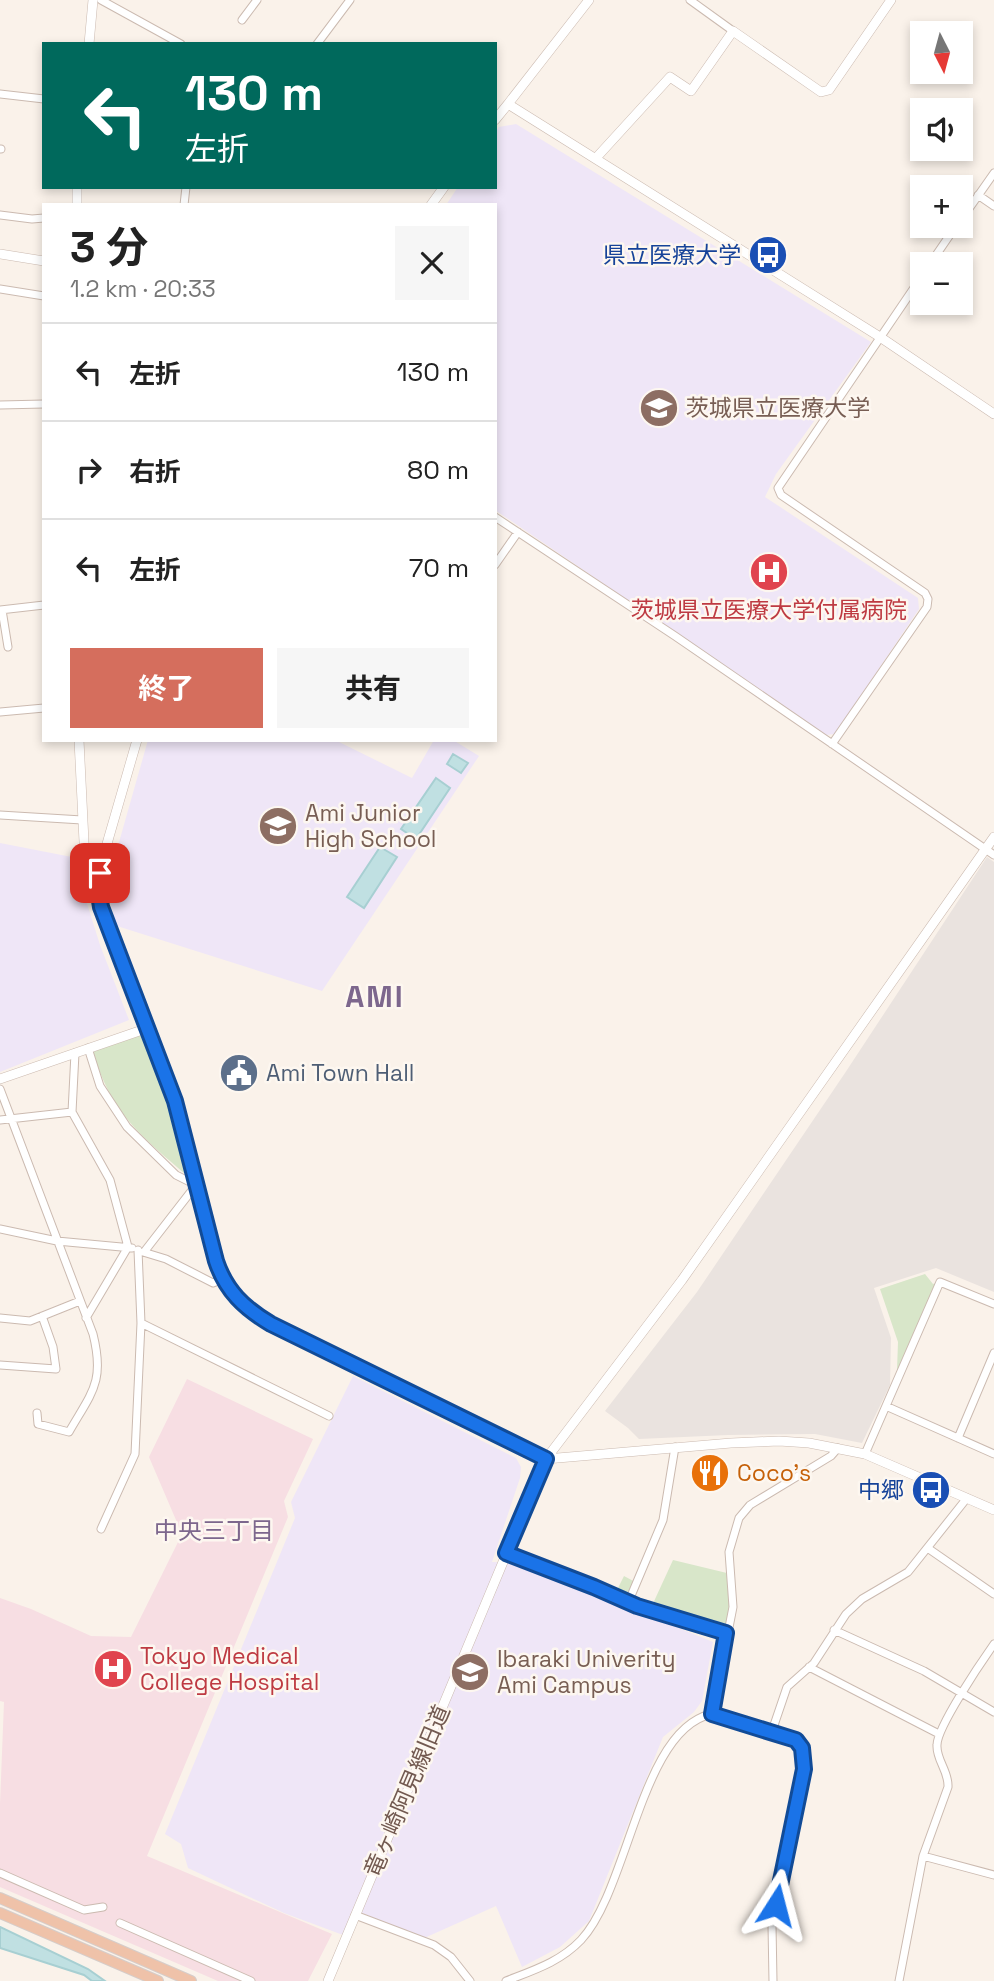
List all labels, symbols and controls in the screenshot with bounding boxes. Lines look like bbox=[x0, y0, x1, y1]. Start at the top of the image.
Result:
north arrow bbox=[910, 21, 973, 84]
map controls bbox=[910, 21, 973, 315]
text: 130 m bbox=[185, 62, 323, 124]
icon: left bbox=[70, 70, 161, 161]
button: sound bbox=[910, 98, 973, 161]
text: 左折 bbox=[185, 129, 249, 169]
button: + bbox=[910, 175, 973, 238]
text: 3 分 bbox=[70, 221, 148, 274]
button: close bbox=[395, 226, 469, 300]
bus stop icon: 県立医療大学 bbox=[747, 234, 789, 276]
place label: 県立医療大学 bbox=[603, 240, 741, 270]
button: − bbox=[910, 252, 973, 315]
text: 1.2 km · 20:33 bbox=[70, 274, 216, 304]
icon: left bbox=[70, 353, 108, 391]
text: 130 m bbox=[397, 355, 469, 389]
text: 左折 bbox=[129, 357, 181, 391]
school or university icon: 茨城県立医療大学 bbox=[638, 387, 680, 429]
place label: 茨城県立医療大学 bbox=[686, 393, 870, 423]
icon: right bbox=[70, 451, 108, 489]
text: 80 m bbox=[407, 453, 469, 487]
text: 右折 bbox=[129, 455, 181, 489]
icon: left bbox=[70, 549, 108, 587]
text: 70 m bbox=[409, 551, 469, 585]
hospital icon: 茨城県立医療大学付属病院 bbox=[748, 551, 790, 593]
text: 左折 bbox=[129, 553, 181, 587]
place label: 茨城県立医療大学付属病院 bbox=[631, 595, 907, 625]
button: 終了 bbox=[70, 648, 263, 728]
button: 共有 bbox=[277, 648, 469, 728]
place label: Ami Junior High School bbox=[305, 798, 437, 854]
school or university icon: Ami Junior High School bbox=[257, 805, 299, 847]
pin bbox=[70, 843, 130, 903]
icon: arrive bbox=[81, 854, 119, 892]
district label: AMI bbox=[345, 977, 405, 1016]
public building icon: Ami Town Hall bbox=[218, 1052, 260, 1094]
place label: Ami Town Hall bbox=[266, 1058, 414, 1088]
restaurant icon: Coco's bbox=[689, 1452, 731, 1494]
place label: Coco's bbox=[737, 1458, 811, 1488]
bus stop icon: 中郷 bbox=[910, 1469, 952, 1511]
place label: 中郷 bbox=[858, 1475, 904, 1505]
district label: 中央三丁目 bbox=[154, 1515, 274, 1546]
place label: Tokyo Medical College Hospital bbox=[140, 1641, 319, 1697]
place label: Ibaraki Univerity Ami Campus bbox=[497, 1644, 676, 1700]
hospital icon: Tokyo Medical College Hospital bbox=[92, 1648, 134, 1690]
school or university icon: Ibaraki Univerity Ami Campus bbox=[449, 1651, 491, 1693]
street label: 竜ヶ崎阿見線旧道 bbox=[357, 1700, 457, 1882]
position arrow bbox=[739, 1868, 813, 1942]

